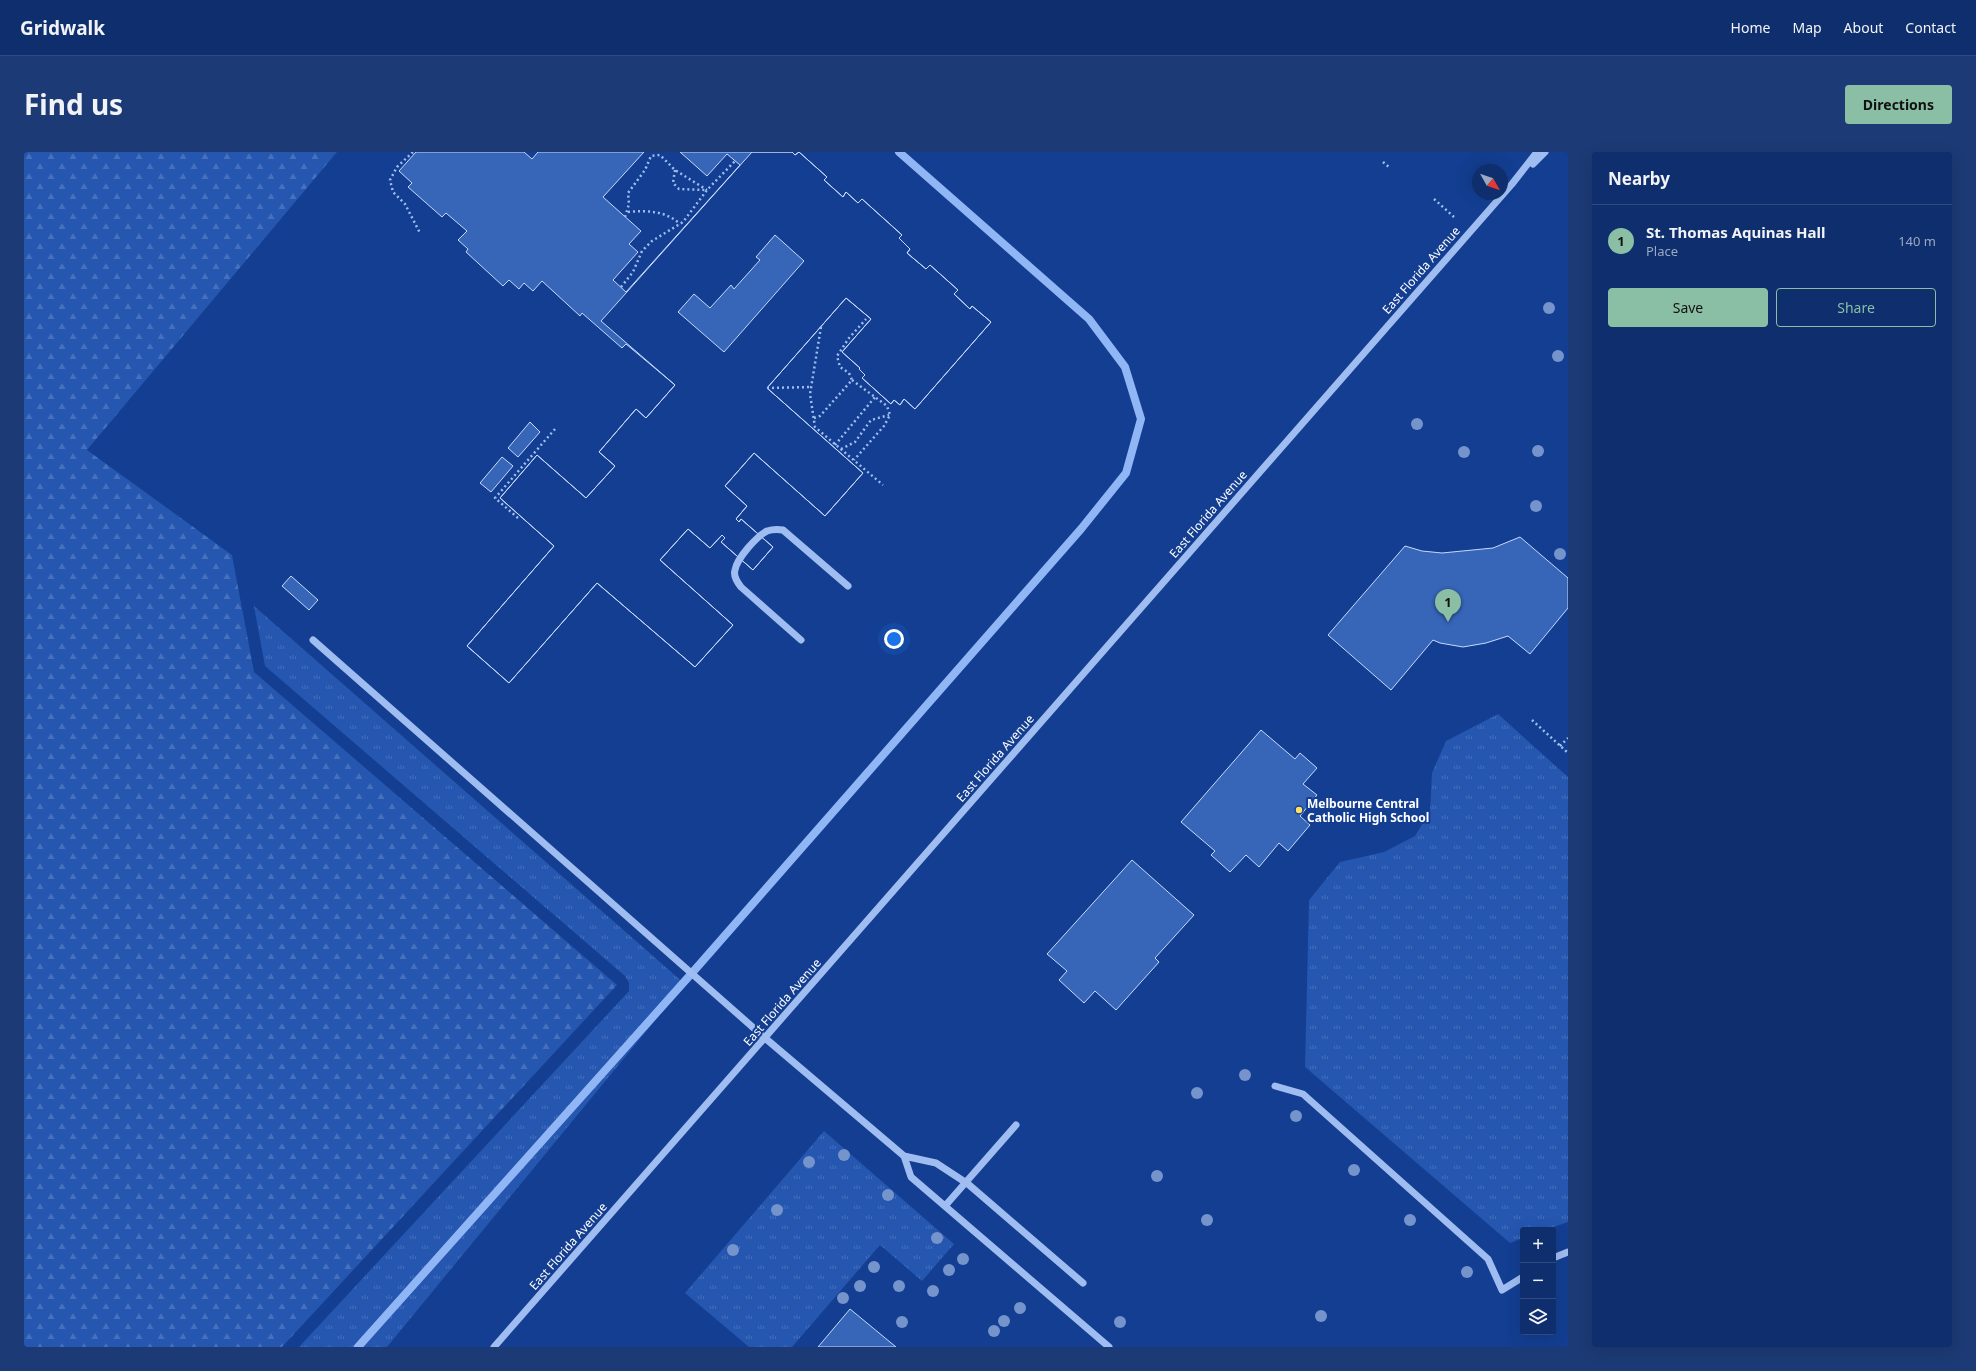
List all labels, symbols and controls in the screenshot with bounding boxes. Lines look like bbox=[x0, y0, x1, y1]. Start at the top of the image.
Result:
text: Gridwalk bbox=[20, 15, 105, 41]
text: Home bbox=[1731, 18, 1770, 37]
text: Map bbox=[1792, 18, 1822, 37]
text: About bbox=[1844, 18, 1883, 37]
text: Contact bbox=[1905, 18, 1956, 37]
text: Find us bbox=[24, 85, 123, 123]
button: Directions bbox=[1845, 85, 1952, 124]
north arrow bbox=[1472, 164, 1508, 200]
text: Nearby bbox=[1608, 167, 1670, 190]
text: St. Thomas Aquinas Hall bbox=[1646, 222, 1825, 242]
street label: East Florida Avenue bbox=[1378, 223, 1464, 317]
text: 1 bbox=[1617, 232, 1625, 250]
text: 140 m bbox=[1898, 232, 1936, 250]
text: Place bbox=[1646, 242, 1678, 260]
button: Save bbox=[1608, 288, 1768, 327]
button: Share bbox=[1776, 288, 1936, 327]
street label: East Florida Avenue bbox=[1165, 467, 1251, 561]
pin: 1 bbox=[1435, 589, 1461, 622]
your location bbox=[884, 629, 904, 649]
street label: East Florida Avenue bbox=[952, 711, 1038, 805]
place label: Melbourne Central Catholic High School bbox=[1307, 795, 1429, 826]
marker: Melbourne Central Catholic High School bbox=[1294, 805, 1304, 815]
street label: East Florida Avenue bbox=[739, 955, 825, 1049]
street label: East Florida Avenue bbox=[525, 1199, 611, 1293]
map controls bbox=[1520, 1227, 1556, 1335]
button: + bbox=[1520, 1227, 1556, 1263]
button: − bbox=[1520, 1263, 1556, 1299]
button: layers bbox=[1520, 1299, 1556, 1335]

